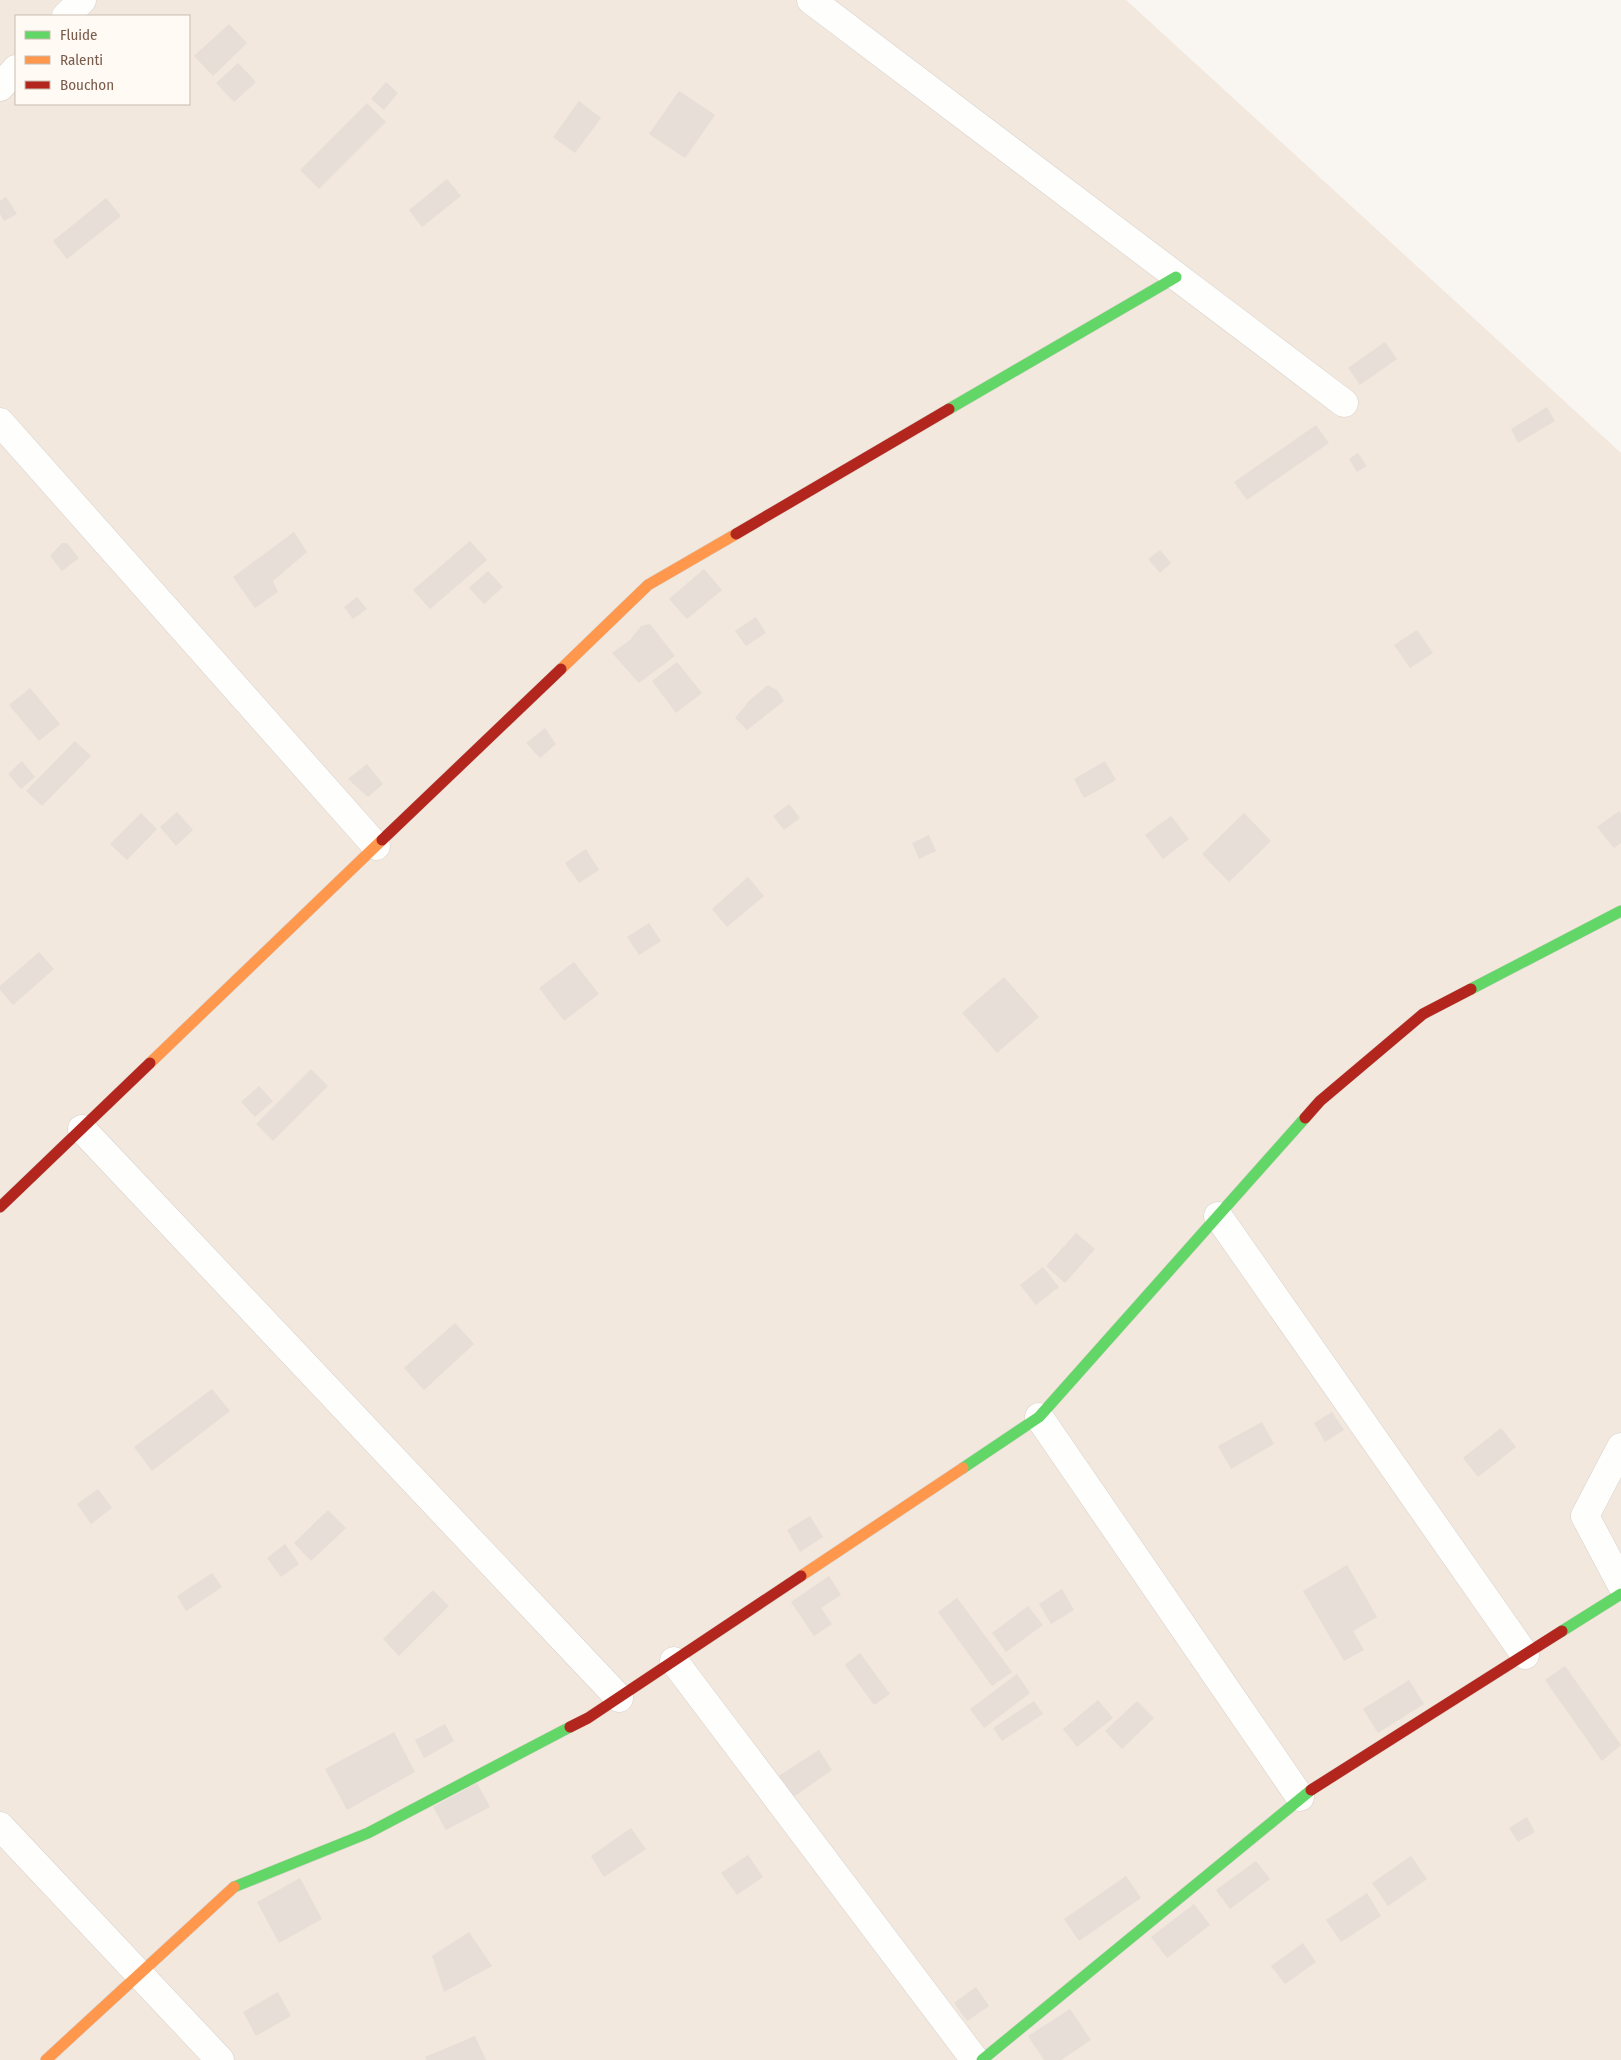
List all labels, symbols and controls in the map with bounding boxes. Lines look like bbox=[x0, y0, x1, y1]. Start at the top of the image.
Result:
legend bbox=[15, 15, 190, 105]
text: Fluide bbox=[60, 26, 97, 44]
text: Ralenti bbox=[60, 51, 103, 69]
text: Bouchon bbox=[60, 76, 114, 94]

